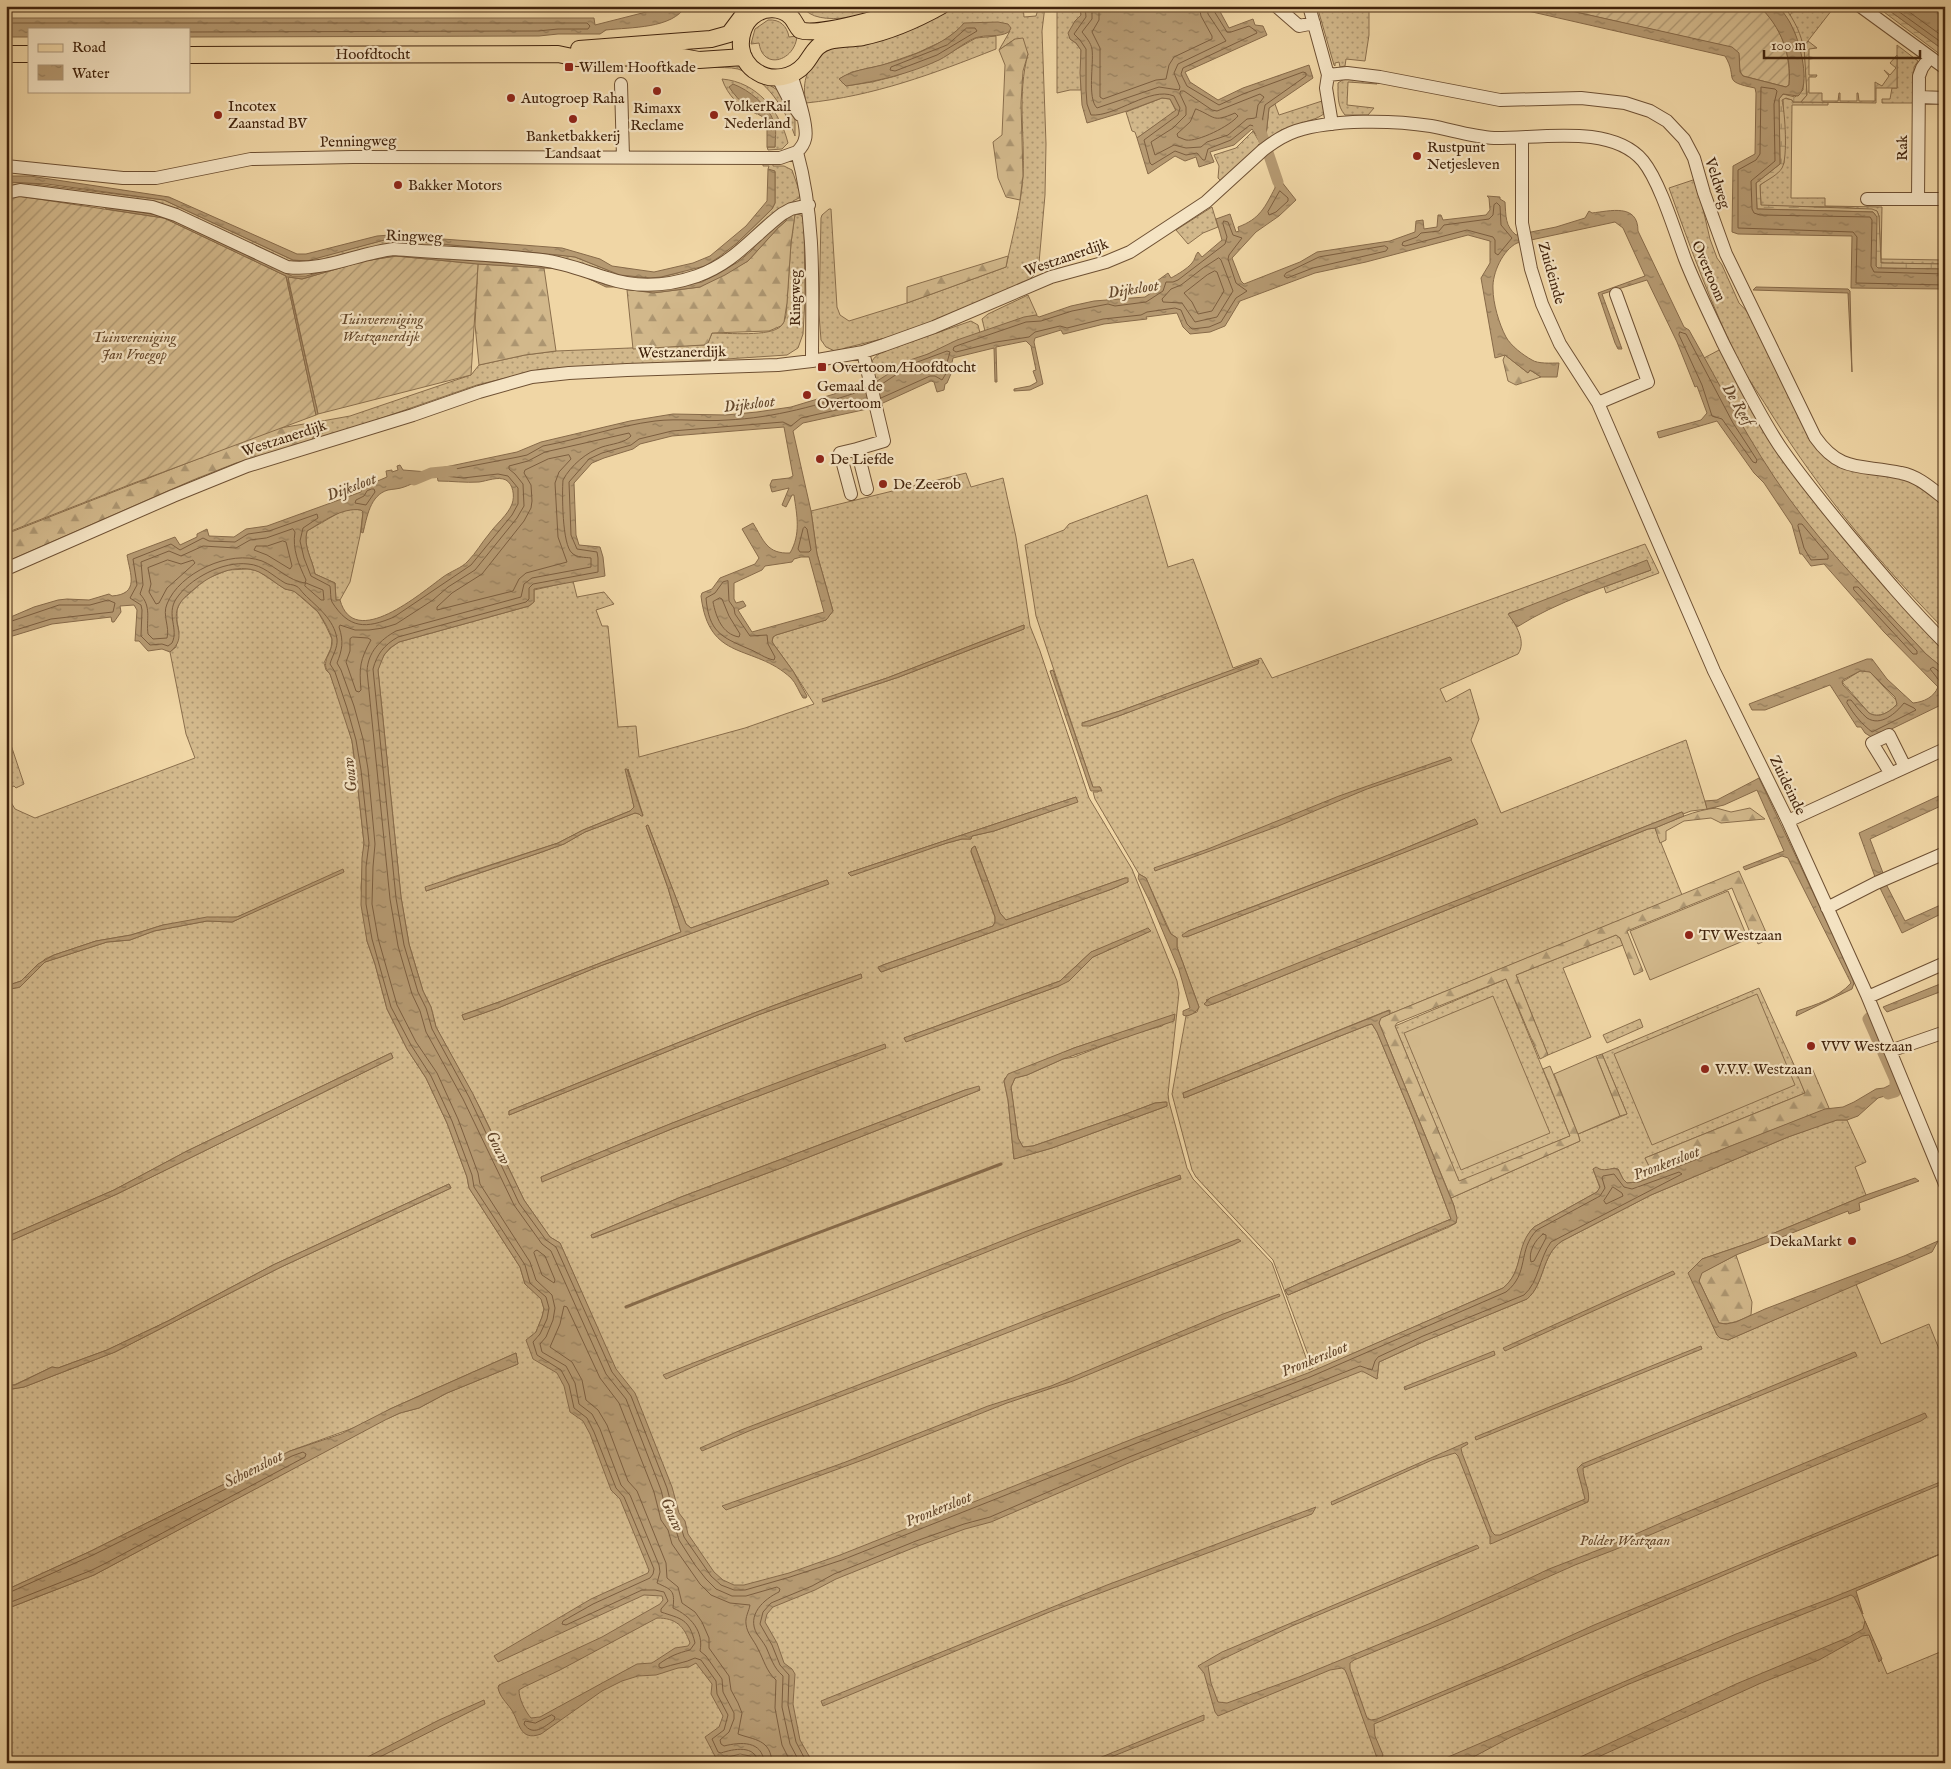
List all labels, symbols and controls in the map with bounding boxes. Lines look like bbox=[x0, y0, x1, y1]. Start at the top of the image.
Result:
legend bbox=[28, 28, 190, 92]
scale bar bbox=[1764, 28, 1920, 60]
text: 100 m bbox=[1771, 36, 1807, 55]
text: Road bbox=[72, 38, 107, 57]
street label: Hoofdtocht bbox=[336, 45, 410, 64]
place label: Willem Hooftkade bbox=[579, 58, 696, 77]
marker: Willem Hooftkade bbox=[563, 61, 575, 73]
text: Water bbox=[72, 64, 110, 83]
marker: Rimaxx Reclame bbox=[651, 85, 663, 97]
place label: Autogroep Raha bbox=[520, 89, 625, 108]
marker: Autogroep Raha bbox=[505, 92, 517, 104]
place label: Incotex Zaanstad BV bbox=[228, 97, 308, 133]
place label: VolkerRail Nederland bbox=[723, 97, 792, 133]
place label: Rimaxx Reclame bbox=[630, 99, 684, 135]
marker: Incotex Zaanstad BV bbox=[212, 109, 224, 121]
marker: VolkerRail Nederland bbox=[708, 109, 720, 121]
marker: Banketbakkerij Landsaat bbox=[567, 113, 579, 125]
place label: Banketbakkerij Landsaat bbox=[526, 127, 620, 163]
street label: Penningweg bbox=[320, 131, 397, 152]
street label: Rak bbox=[1893, 134, 1912, 161]
place label: Rustpunt Netjesleven bbox=[1427, 138, 1500, 174]
marker: Rustpunt Netjesleven bbox=[1411, 150, 1423, 162]
street label: Veldweg bbox=[1700, 154, 1735, 212]
place label: Bakker Motors bbox=[408, 176, 502, 195]
marker: Bakker Motors bbox=[392, 179, 404, 191]
street label: Ringweg bbox=[385, 226, 443, 247]
street label: Westzanerdijk bbox=[1021, 234, 1112, 281]
street label: Overtoom bbox=[1687, 238, 1730, 305]
street label: Zuideinde bbox=[1534, 240, 1570, 307]
street label: Ringweg bbox=[786, 269, 805, 326]
water label: Dijksloot bbox=[1106, 276, 1161, 304]
park label: Tuinvereniging Westzanerdijk bbox=[339, 310, 425, 346]
park label: Tuinvereniging Jan Vroegop bbox=[92, 328, 178, 365]
street label: Westzanerdijk bbox=[638, 342, 727, 363]
place label: Overtoom/Hoofdtocht bbox=[832, 358, 976, 377]
marker: Overtoom/Hoofdtocht bbox=[816, 361, 828, 373]
place label: Gemaal de Overtoom bbox=[817, 377, 883, 413]
water label: De Reef bbox=[1717, 380, 1760, 433]
marker: Gemaal de Overtoom bbox=[801, 389, 813, 401]
water label: Dijksloot bbox=[722, 392, 777, 418]
street label: Westzanerdijk bbox=[239, 416, 330, 461]
place label: De Liefde bbox=[830, 450, 894, 469]
marker: De Liefde bbox=[814, 453, 826, 465]
water label: Dijksloot bbox=[324, 469, 380, 506]
place label: De Zeerob bbox=[893, 475, 961, 494]
marker: De Zeerob bbox=[877, 478, 889, 490]
street label: Zuideinde bbox=[1765, 752, 1810, 818]
water label: Gouw bbox=[339, 756, 363, 793]
place label: TV Westzaan bbox=[1699, 926, 1782, 945]
marker: TV Westzaan bbox=[1683, 929, 1695, 941]
place label: VVV Westzaan bbox=[1820, 1037, 1912, 1056]
marker: VVV Westzaan bbox=[1805, 1040, 1817, 1052]
place label: V.V.V. Westzaan bbox=[1714, 1060, 1812, 1079]
marker: V.V.V. Westzaan bbox=[1699, 1063, 1711, 1075]
water label: Gouw bbox=[480, 1128, 514, 1168]
water label: Pronkersloot bbox=[1630, 1142, 1704, 1186]
place label: DekaMarkt bbox=[1769, 1232, 1842, 1251]
marker: DekaMarkt bbox=[1846, 1235, 1858, 1247]
water label: Pronkersloot bbox=[1278, 1337, 1352, 1382]
water label: Schoensloot bbox=[221, 1446, 288, 1493]
water label: Pronkersloot bbox=[902, 1487, 976, 1532]
water label: Gouw bbox=[655, 1495, 687, 1535]
park label: Polder Westzaan bbox=[1580, 1531, 1670, 1550]

